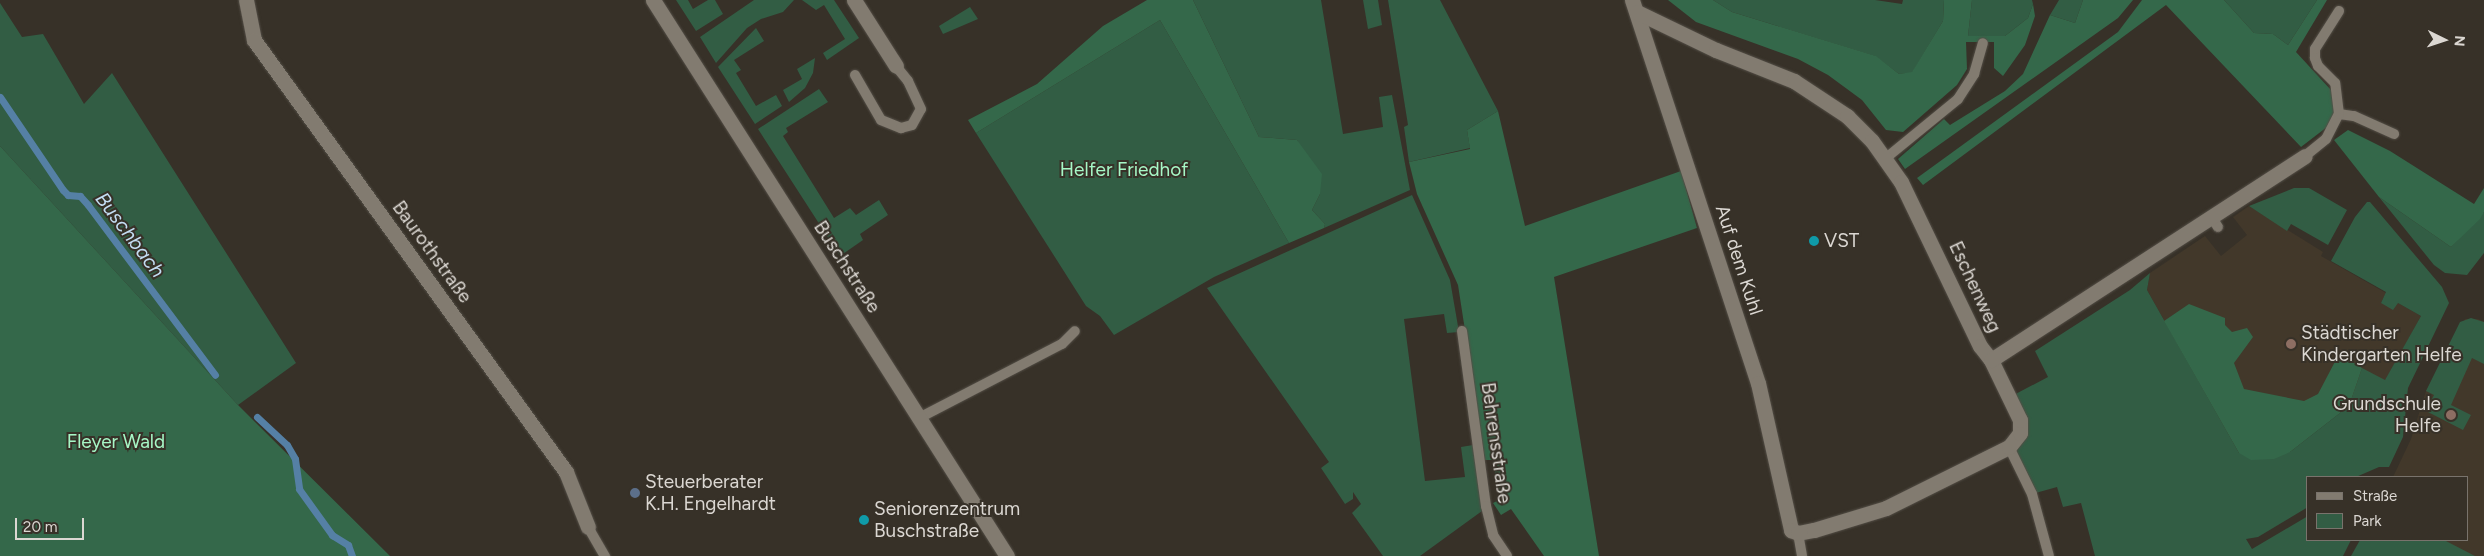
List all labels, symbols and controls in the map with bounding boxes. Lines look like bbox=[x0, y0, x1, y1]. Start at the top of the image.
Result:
north arrow bbox=[2419, 15, 2469, 65]
text: N bbox=[2451, 35, 2468, 47]
park label: Helfer Friedhof bbox=[1060, 159, 1188, 181]
water label: Buschbach bbox=[90, 188, 170, 282]
street label: Baurothstraße bbox=[387, 197, 477, 307]
street label: Auf dem Kuhl bbox=[1710, 202, 1768, 318]
street label: Buschstraße bbox=[809, 217, 885, 317]
place label: VST bbox=[1824, 230, 1859, 252]
marker: VST bbox=[1808, 235, 1820, 247]
street label: Eschenweg bbox=[1944, 238, 2006, 336]
place label: Städtischer Kindergarten Helfe bbox=[2301, 322, 2462, 366]
marker: Städtischer Kindergarten Helfe bbox=[2285, 338, 2297, 350]
street label: Behrensstraße bbox=[1476, 381, 1516, 505]
place label: Grundschule Helfe bbox=[2333, 393, 2441, 437]
marker: Grundschule Helfe bbox=[2445, 409, 2457, 421]
park label: Fleyer Wald bbox=[67, 431, 165, 453]
place label: Steuerberater K.H. Engelhardt bbox=[645, 471, 776, 515]
legend bbox=[2306, 476, 2469, 541]
marker: Steuerberater K.H. Engelhardt bbox=[629, 487, 641, 499]
text: Straße bbox=[2353, 487, 2397, 505]
place label: Seniorenzentrum Buschstraße bbox=[874, 498, 1020, 542]
scale bar bbox=[18, 508, 86, 540]
text: Park bbox=[2353, 512, 2382, 530]
marker: Seniorenzentrum Buschstraße bbox=[858, 514, 870, 526]
text: 20 m bbox=[23, 518, 57, 536]

